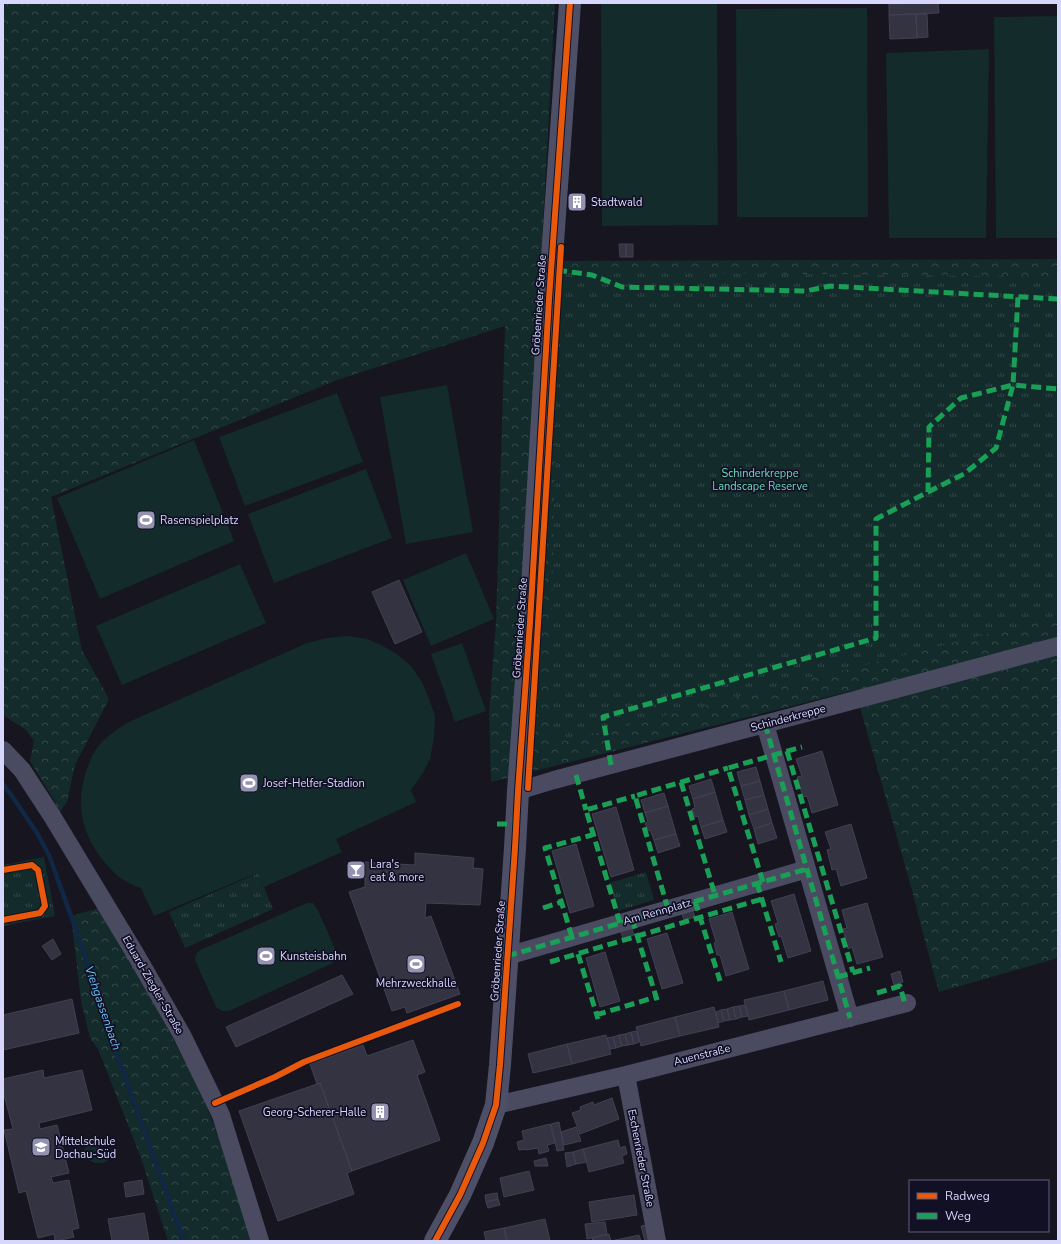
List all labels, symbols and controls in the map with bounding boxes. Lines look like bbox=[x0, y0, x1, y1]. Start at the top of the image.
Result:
building icon: Stadtwald bbox=[566, 191, 588, 213]
place label: Stadtwald bbox=[591, 195, 642, 210]
street label: Gröbenrieder Straße bbox=[528, 254, 550, 356]
park label: Schinderkreppe Landscape Reserve bbox=[712, 466, 808, 494]
sports icon: Rasenspielplatz bbox=[135, 509, 157, 531]
place label: Rasenspielplatz bbox=[160, 513, 238, 528]
street label: Gröbenrieder Straße bbox=[509, 577, 531, 679]
street label: Schinderkreppe bbox=[749, 701, 827, 735]
sports icon: Josef-Helfer-Stadion bbox=[238, 772, 260, 794]
place label: Josef-Helfer-Stadion bbox=[262, 776, 365, 791]
place label: Lara's eat & more bbox=[370, 857, 424, 885]
bar icon: Lara's eat & more bbox=[345, 859, 367, 881]
street label: Am Rennplatz bbox=[621, 895, 693, 929]
street label: Gröbenrieder Straße bbox=[487, 900, 509, 1002]
street label: Eduard-Ziegler-Straße bbox=[119, 933, 187, 1037]
sports icon: Kunsteisbahn bbox=[255, 945, 277, 967]
place label: Kunsteisbahn bbox=[280, 949, 347, 964]
sports icon: Mehrzweckhalle bbox=[405, 953, 427, 975]
water label: Viehgassenbach bbox=[81, 964, 125, 1052]
place label: Mehrzweckhalle bbox=[376, 976, 456, 991]
street label: Auenstraße bbox=[672, 1041, 732, 1069]
building icon: Georg-Scherer-Halle bbox=[369, 1101, 391, 1123]
place label: Georg-Scherer-Halle bbox=[263, 1105, 366, 1120]
street label: Eschenrieder Straße bbox=[624, 1108, 658, 1208]
place label: Mittelschule Dachau-Süd bbox=[55, 1134, 116, 1162]
school or university icon: Mittelschule Dachau-Süd bbox=[30, 1136, 52, 1158]
legend bbox=[909, 1180, 1049, 1232]
text: Radweg bbox=[945, 1188, 990, 1204]
text: Weg bbox=[945, 1208, 971, 1224]

